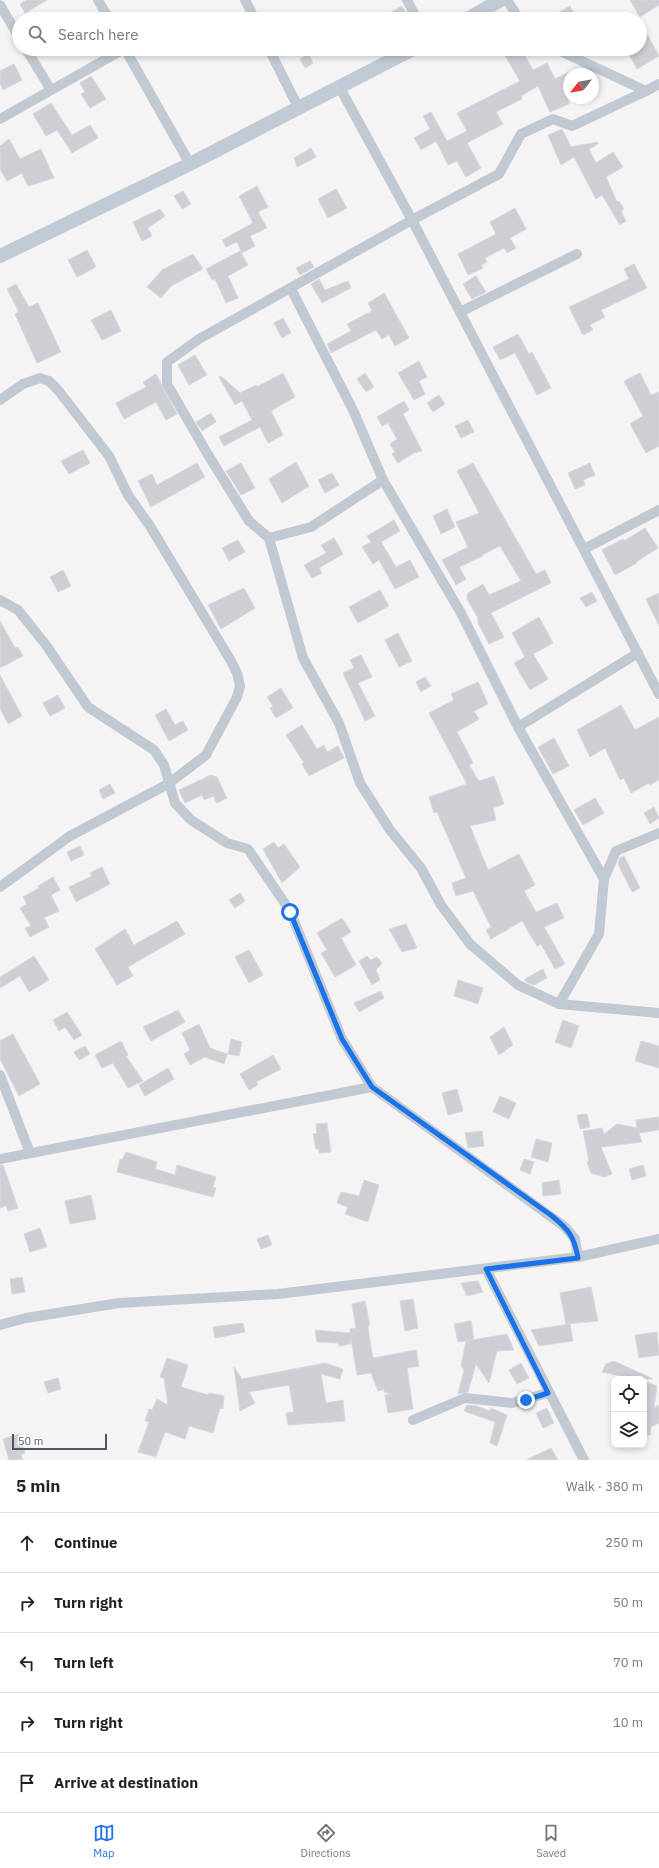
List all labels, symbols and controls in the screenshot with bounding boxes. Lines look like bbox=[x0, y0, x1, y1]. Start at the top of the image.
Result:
search box bbox=[12, 12, 647, 56]
icon: search bbox=[26, 23, 48, 45]
text: Search here bbox=[58, 25, 138, 44]
north arrow bbox=[563, 68, 599, 104]
route start bbox=[281, 903, 299, 921]
map controls bbox=[611, 1376, 647, 1448]
button: locate bbox=[611, 1376, 647, 1412]
route end bbox=[517, 1391, 535, 1409]
button: layers bbox=[611, 1412, 647, 1448]
scale bar bbox=[12, 1432, 107, 1451]
text: 50 m bbox=[18, 1434, 43, 1448]
text: 5 min bbox=[16, 1475, 60, 1497]
text: Walk · 380 m bbox=[566, 1478, 643, 1495]
icon: ahead bbox=[16, 1532, 38, 1554]
text: Continue bbox=[54, 1533, 118, 1552]
text: 250 m bbox=[605, 1534, 643, 1551]
icon: right bbox=[16, 1592, 38, 1614]
text: Turn right bbox=[54, 1593, 123, 1612]
text: 50 m bbox=[613, 1594, 643, 1611]
icon: left bbox=[16, 1652, 38, 1674]
text: Turn left bbox=[54, 1653, 114, 1672]
text: 70 m bbox=[613, 1654, 643, 1671]
icon: right bbox=[16, 1712, 38, 1734]
text: Turn right bbox=[54, 1713, 123, 1732]
text: 10 m bbox=[613, 1714, 643, 1731]
icon: arrive bbox=[16, 1772, 38, 1794]
text: Arrive at destination bbox=[54, 1773, 198, 1792]
tab: Map bbox=[93, 1822, 115, 1860]
tab: Directions bbox=[301, 1822, 351, 1860]
tab: Saved bbox=[536, 1822, 566, 1860]

